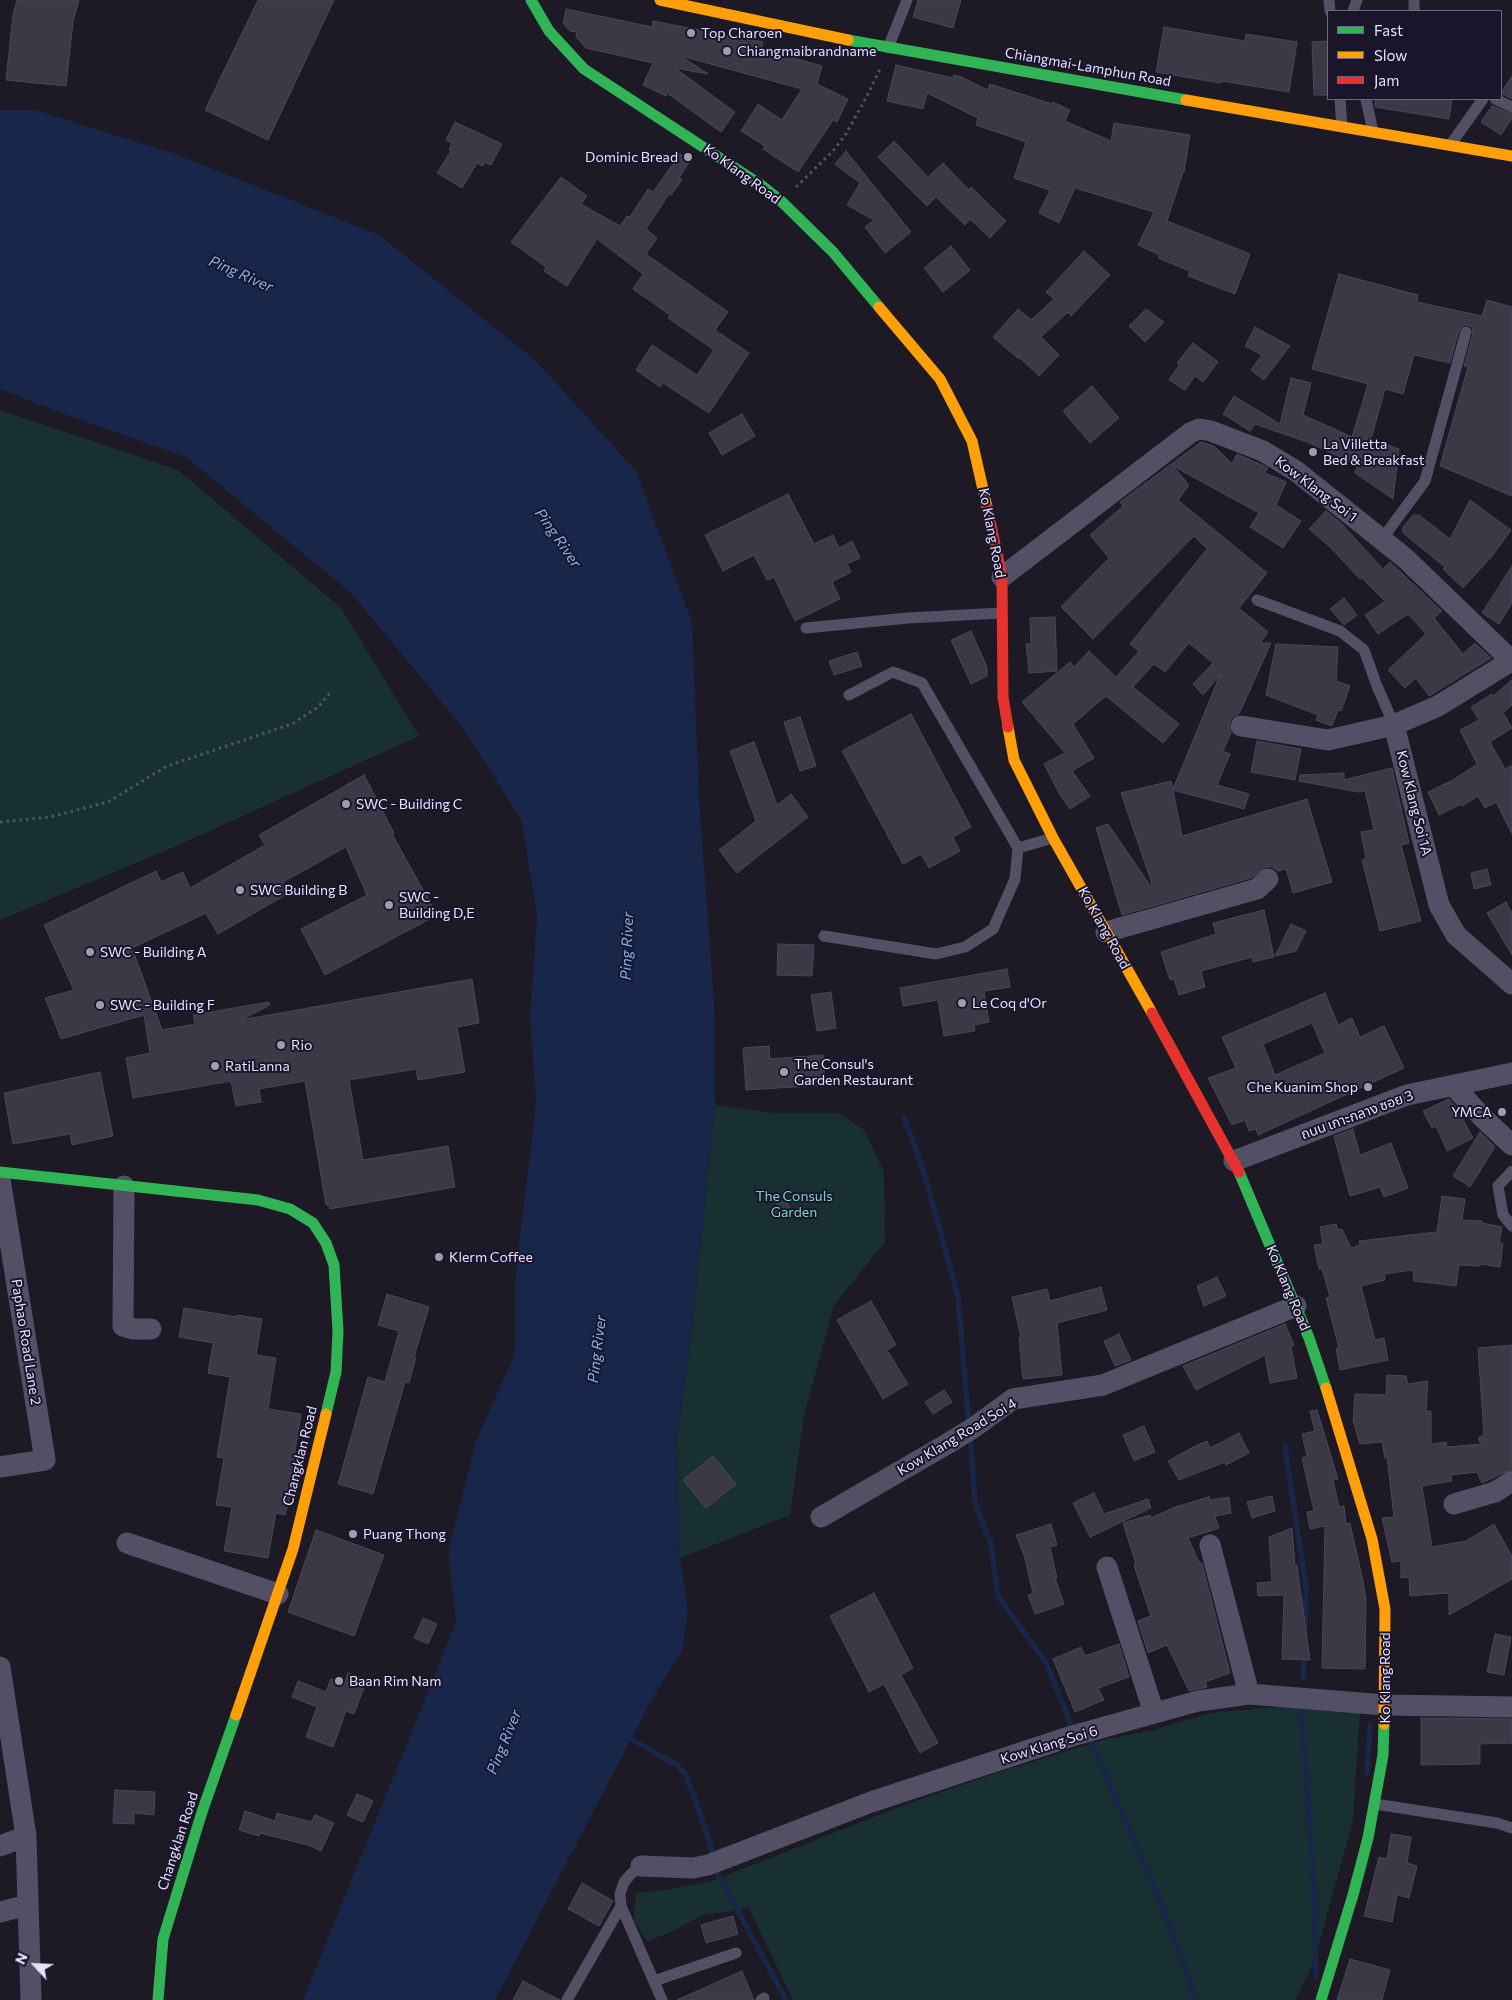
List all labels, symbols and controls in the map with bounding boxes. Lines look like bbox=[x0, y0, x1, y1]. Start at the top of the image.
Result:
legend bbox=[1327, 10, 1502, 100]
text: Fast bbox=[1374, 21, 1403, 39]
place label: Top Charoen bbox=[701, 25, 782, 41]
marker: Top Charoen bbox=[685, 27, 697, 39]
place label: Chiangmaibrandname bbox=[737, 43, 876, 59]
street label: Chiangmai-Lamphun Road bbox=[1004, 44, 1172, 90]
marker: Chiangmaibrandname bbox=[721, 45, 733, 57]
text: Slow bbox=[1374, 46, 1407, 64]
text: Jam bbox=[1374, 71, 1399, 89]
street label: Ko Klang Road bbox=[700, 140, 784, 208]
place label: Dominic Bread bbox=[585, 149, 678, 165]
marker: Dominic Bread bbox=[682, 151, 694, 163]
water label: Ping River bbox=[206, 252, 276, 296]
place label: La Villetta Bed & Breakfast bbox=[1323, 436, 1425, 468]
marker: La Villetta Bed & Breakfast bbox=[1307, 446, 1319, 458]
street label: Kow Klang Soi 1 bbox=[1272, 453, 1360, 525]
street label: Ko Klang Road bbox=[975, 487, 1009, 579]
water label: Ping River bbox=[531, 505, 585, 571]
street label: Kow Klang Soi 1A bbox=[1393, 749, 1435, 857]
place label: SWC - Building C bbox=[356, 796, 462, 812]
marker: SWC - Building C bbox=[340, 798, 352, 810]
place label: SWC Building B bbox=[250, 882, 347, 898]
marker: SWC Building B bbox=[234, 884, 246, 896]
street label: Ko Klang Road bbox=[1075, 884, 1133, 972]
place label: SWC - Building D,E bbox=[399, 889, 474, 922]
marker: SWC - Building D,E bbox=[383, 899, 395, 911]
water label: Ping River bbox=[617, 912, 637, 980]
place label: SWC - Building A bbox=[100, 944, 206, 960]
marker: SWC - Building A bbox=[84, 946, 96, 958]
place label: Le Coq d'Or bbox=[972, 995, 1047, 1011]
place label: SWC - Building F bbox=[110, 997, 215, 1013]
marker: Le Coq d'Or bbox=[956, 997, 968, 1009]
marker: SWC - Building F bbox=[94, 999, 106, 1011]
place label: Rio bbox=[291, 1037, 312, 1053]
marker: Rio bbox=[275, 1039, 287, 1051]
place label: The Consul's Garden Restaurant bbox=[794, 1056, 913, 1088]
place label: RatiLanna bbox=[225, 1058, 290, 1074]
marker: RatiLanna bbox=[209, 1060, 221, 1072]
marker: The Consul's Garden Restaurant bbox=[778, 1066, 790, 1078]
place label: Che Kuanim Shop bbox=[1247, 1079, 1358, 1095]
marker: Che Kuanim Shop bbox=[1362, 1081, 1374, 1093]
street label: ถนน เกาะกลาง ซอย 3 bbox=[1299, 1087, 1415, 1143]
place label: YMCA bbox=[1451, 1104, 1492, 1120]
marker: YMCA bbox=[1496, 1106, 1508, 1118]
park label: The Consuls Garden bbox=[755, 1188, 833, 1220]
street label: Ko Klang Road bbox=[1262, 1243, 1314, 1333]
place label: Klerm Coffee bbox=[449, 1249, 533, 1265]
marker: Klerm Coffee bbox=[433, 1251, 445, 1263]
street label: Paphao Road Lane 2 bbox=[8, 1278, 44, 1406]
water label: Ping River bbox=[584, 1314, 610, 1384]
street label: Kow Klang Road Soi 4 bbox=[894, 1395, 1020, 1479]
street label: Changklan Road bbox=[279, 1404, 321, 1508]
place label: Puang Thong bbox=[363, 1526, 446, 1542]
marker: Puang Thong bbox=[347, 1528, 359, 1540]
street label: Ko Klang Road bbox=[1377, 1632, 1393, 1724]
place label: Baan Rim Nam bbox=[349, 1673, 441, 1689]
marker: Baan Rim Nam bbox=[333, 1675, 345, 1687]
water label: Ping River bbox=[483, 1707, 525, 1777]
street label: Kow Klang Soi 6 bbox=[998, 1722, 1100, 1768]
street label: Changklan Road bbox=[154, 1790, 202, 1892]
north arrow bbox=[10, 1940, 60, 1990]
text: N bbox=[11, 1950, 31, 1967]

